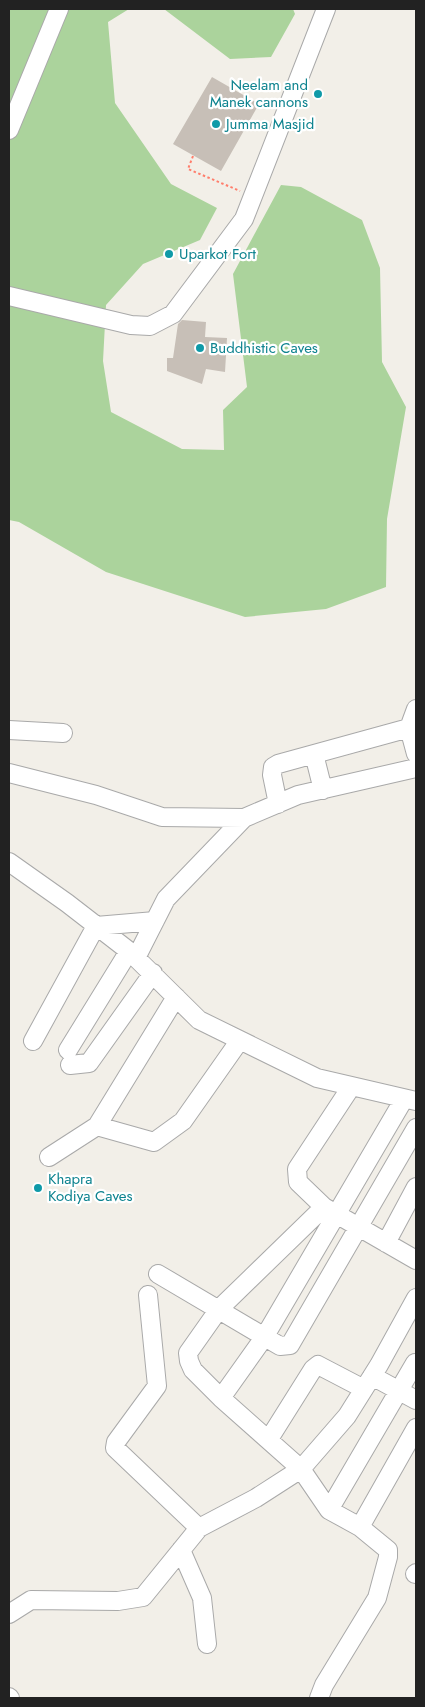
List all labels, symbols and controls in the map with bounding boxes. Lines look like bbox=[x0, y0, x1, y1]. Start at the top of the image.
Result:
place label: Neelam and Manek cannons bbox=[210, 74, 308, 113]
marker: Neelam and Manek cannons bbox=[312, 88, 324, 100]
place label: Jumma Masjid bbox=[224, 113, 314, 135]
marker: Jumma Masjid bbox=[210, 118, 222, 130]
place label: Uparkot Fort bbox=[179, 243, 256, 265]
marker: Uparkot Fort bbox=[163, 248, 175, 260]
place label: Buddhistic Caves bbox=[210, 337, 318, 359]
marker: Buddhistic Caves bbox=[194, 342, 206, 354]
place label: Khapra Kodiya Caves bbox=[48, 1168, 133, 1207]
marker: Khapra Kodiya Caves bbox=[32, 1182, 44, 1194]

